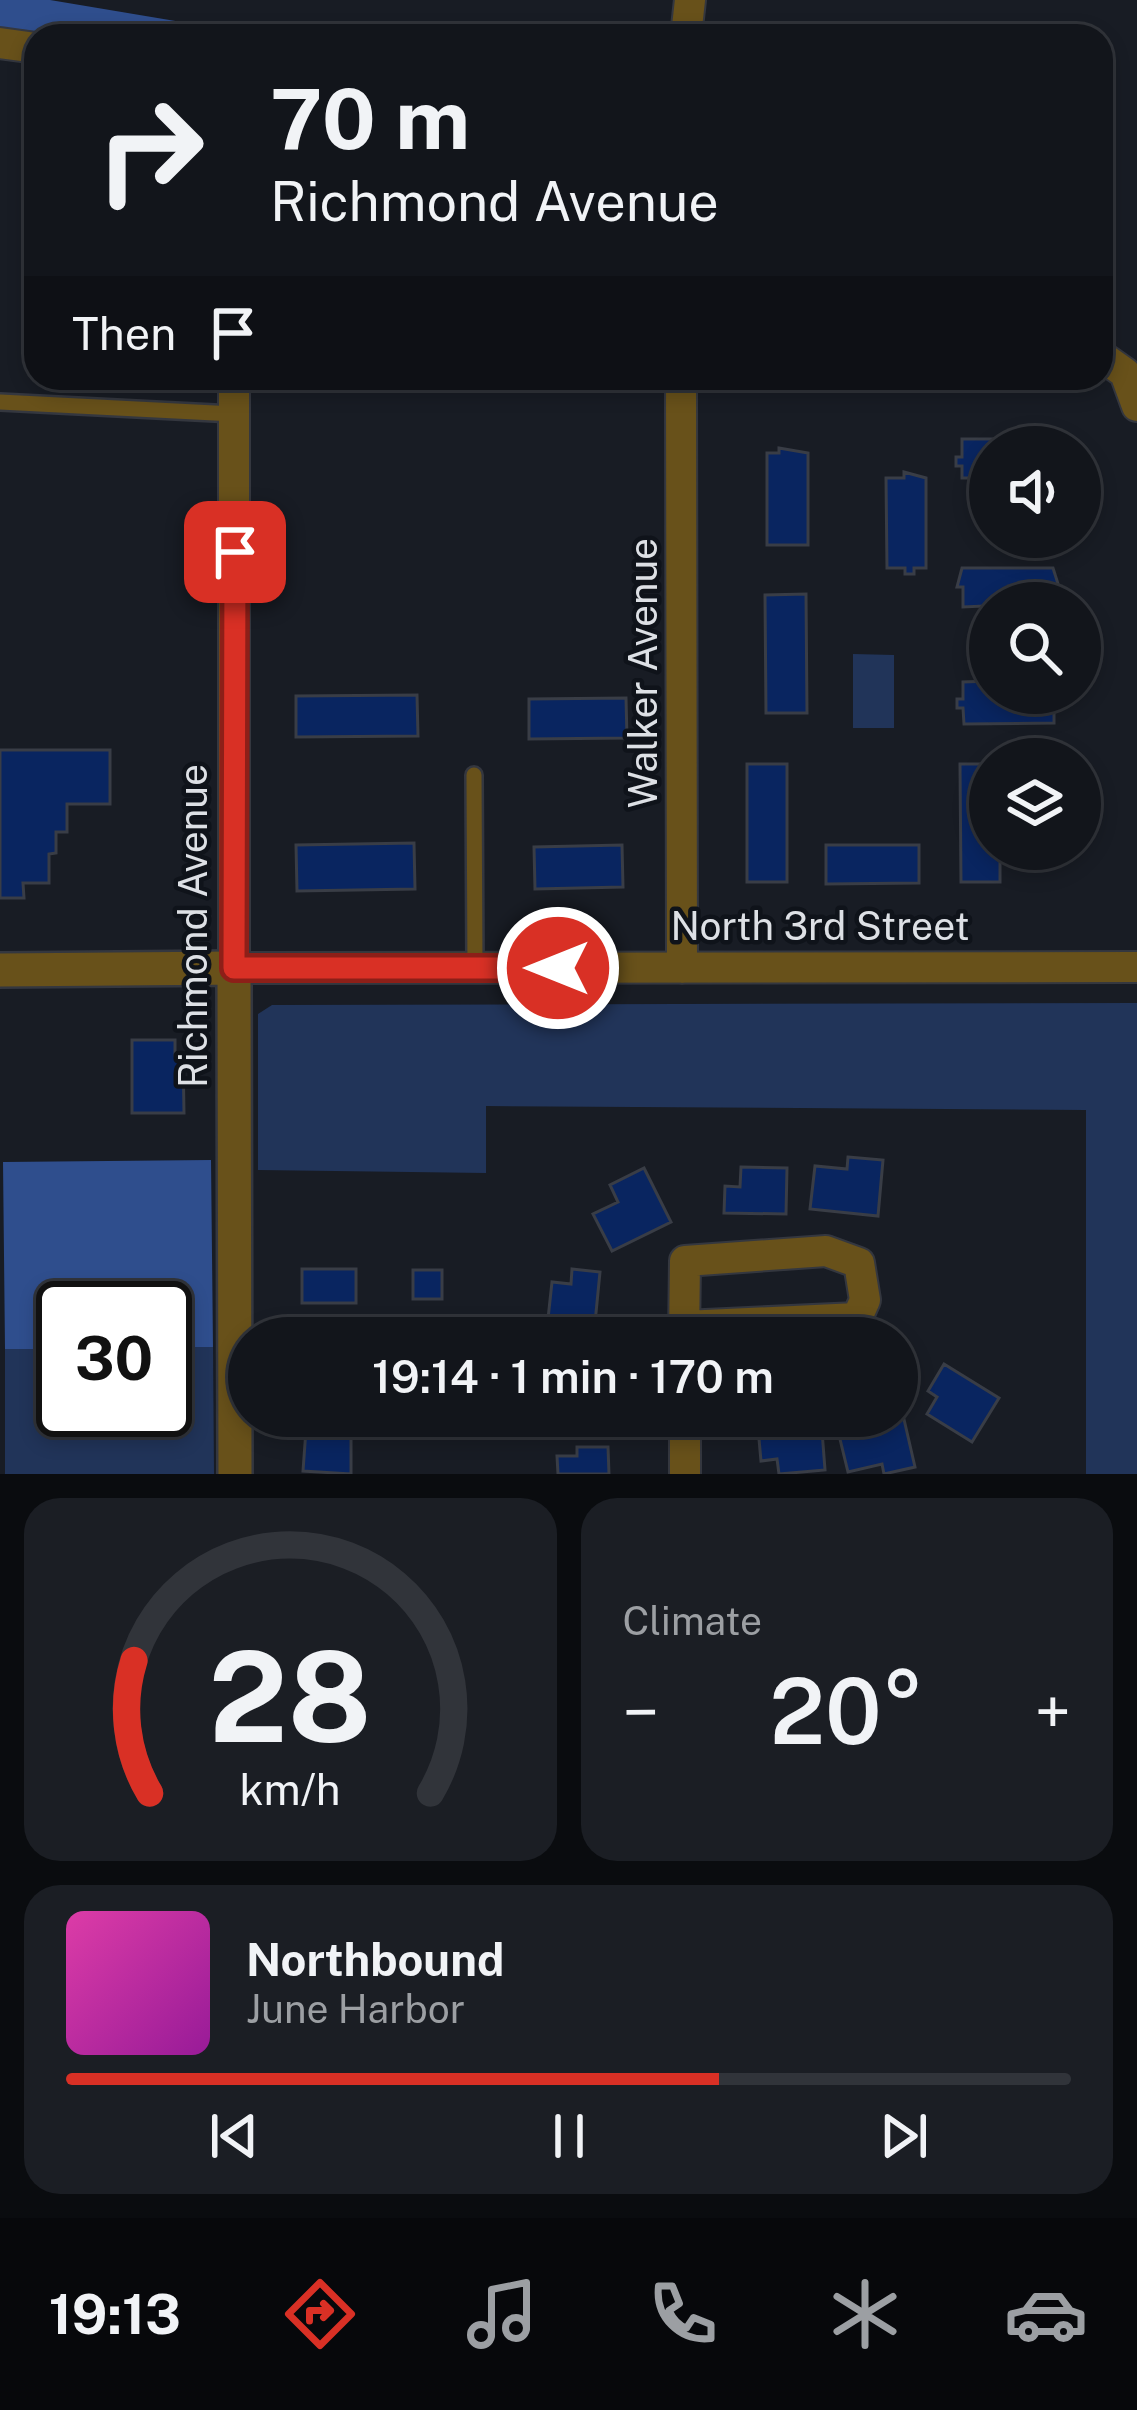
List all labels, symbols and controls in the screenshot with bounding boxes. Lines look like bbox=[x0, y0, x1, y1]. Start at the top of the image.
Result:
text: 70 m bbox=[270, 69, 470, 168]
icon: right bbox=[72, 72, 228, 228]
text: Richmond Avenue bbox=[270, 170, 719, 233]
icon: arrive bbox=[200, 300, 266, 366]
text: Then bbox=[72, 307, 176, 360]
map controls bbox=[969, 426, 1101, 870]
button: sound bbox=[969, 426, 1101, 558]
pin bbox=[184, 501, 286, 603]
icon: arrive bbox=[202, 519, 268, 585]
street label: Walker Avenue bbox=[620, 538, 666, 808]
button: search bbox=[969, 582, 1101, 714]
button: layers bbox=[969, 738, 1101, 870]
street label: Richmond Avenue bbox=[170, 764, 216, 1088]
street label: North 3rd Street bbox=[670, 903, 970, 949]
position arrow bbox=[495, 905, 621, 1031]
speed limit sign: 30 bbox=[36, 1281, 192, 1437]
text: 19:14 · 1 min · 170 m bbox=[372, 1350, 774, 1403]
text: Climate bbox=[623, 1598, 762, 1644]
text: 28 bbox=[209, 1623, 372, 1770]
text: 20° bbox=[770, 1658, 924, 1764]
text: − bbox=[623, 1673, 659, 1751]
text: + bbox=[1034, 1673, 1071, 1751]
text: km/h bbox=[240, 1763, 341, 1814]
text: Northbound bbox=[246, 1933, 504, 1986]
text: June Harbor bbox=[246, 1986, 465, 2032]
icon: previous bbox=[201, 2103, 267, 2169]
icon: pause bbox=[536, 2103, 602, 2169]
icon: next bbox=[871, 2103, 937, 2169]
icon: directions bbox=[278, 2272, 362, 2356]
icon: music bbox=[460, 2272, 544, 2356]
icon: phone bbox=[641, 2272, 725, 2356]
icon: climate bbox=[823, 2272, 907, 2356]
icon: car bbox=[1004, 2272, 1088, 2356]
text: 19:13 bbox=[49, 2283, 181, 2346]

